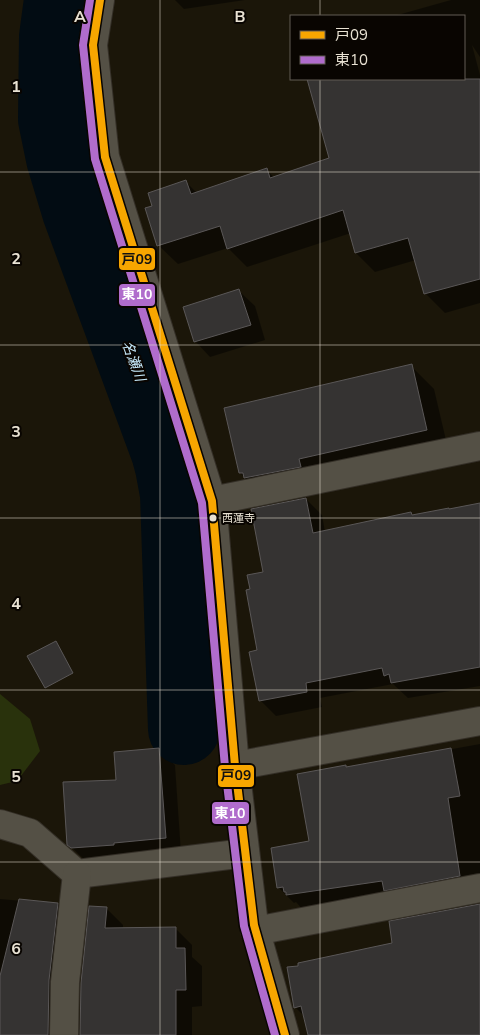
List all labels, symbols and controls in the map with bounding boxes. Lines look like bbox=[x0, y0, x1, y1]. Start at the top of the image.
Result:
text: A bbox=[74, 6, 86, 28]
text: B bbox=[234, 6, 246, 28]
legend bbox=[290, 15, 465, 80]
text: 戸09 bbox=[335, 25, 368, 45]
text: 東10 bbox=[335, 50, 368, 70]
text: 1 bbox=[11, 76, 21, 98]
line badge: 戸09 bbox=[118, 247, 156, 271]
text: 2 bbox=[11, 248, 21, 270]
text: 戸09 bbox=[122, 250, 152, 269]
line badge: 東10 bbox=[118, 283, 156, 307]
text: 東10 bbox=[122, 285, 152, 304]
water label: 名瀬川 bbox=[117, 338, 150, 386]
text: 3 bbox=[11, 421, 21, 443]
place label: 西蓮寺 bbox=[222, 511, 255, 526]
marker: 西蓮寺 bbox=[208, 513, 218, 523]
text: 4 bbox=[11, 593, 21, 615]
line badge: 戸09 bbox=[217, 764, 255, 788]
text: 5 bbox=[11, 766, 21, 788]
text: 戸09 bbox=[221, 766, 251, 785]
line badge: 東10 bbox=[211, 801, 250, 825]
text: 東10 bbox=[215, 804, 245, 823]
text: 6 bbox=[11, 938, 21, 960]

